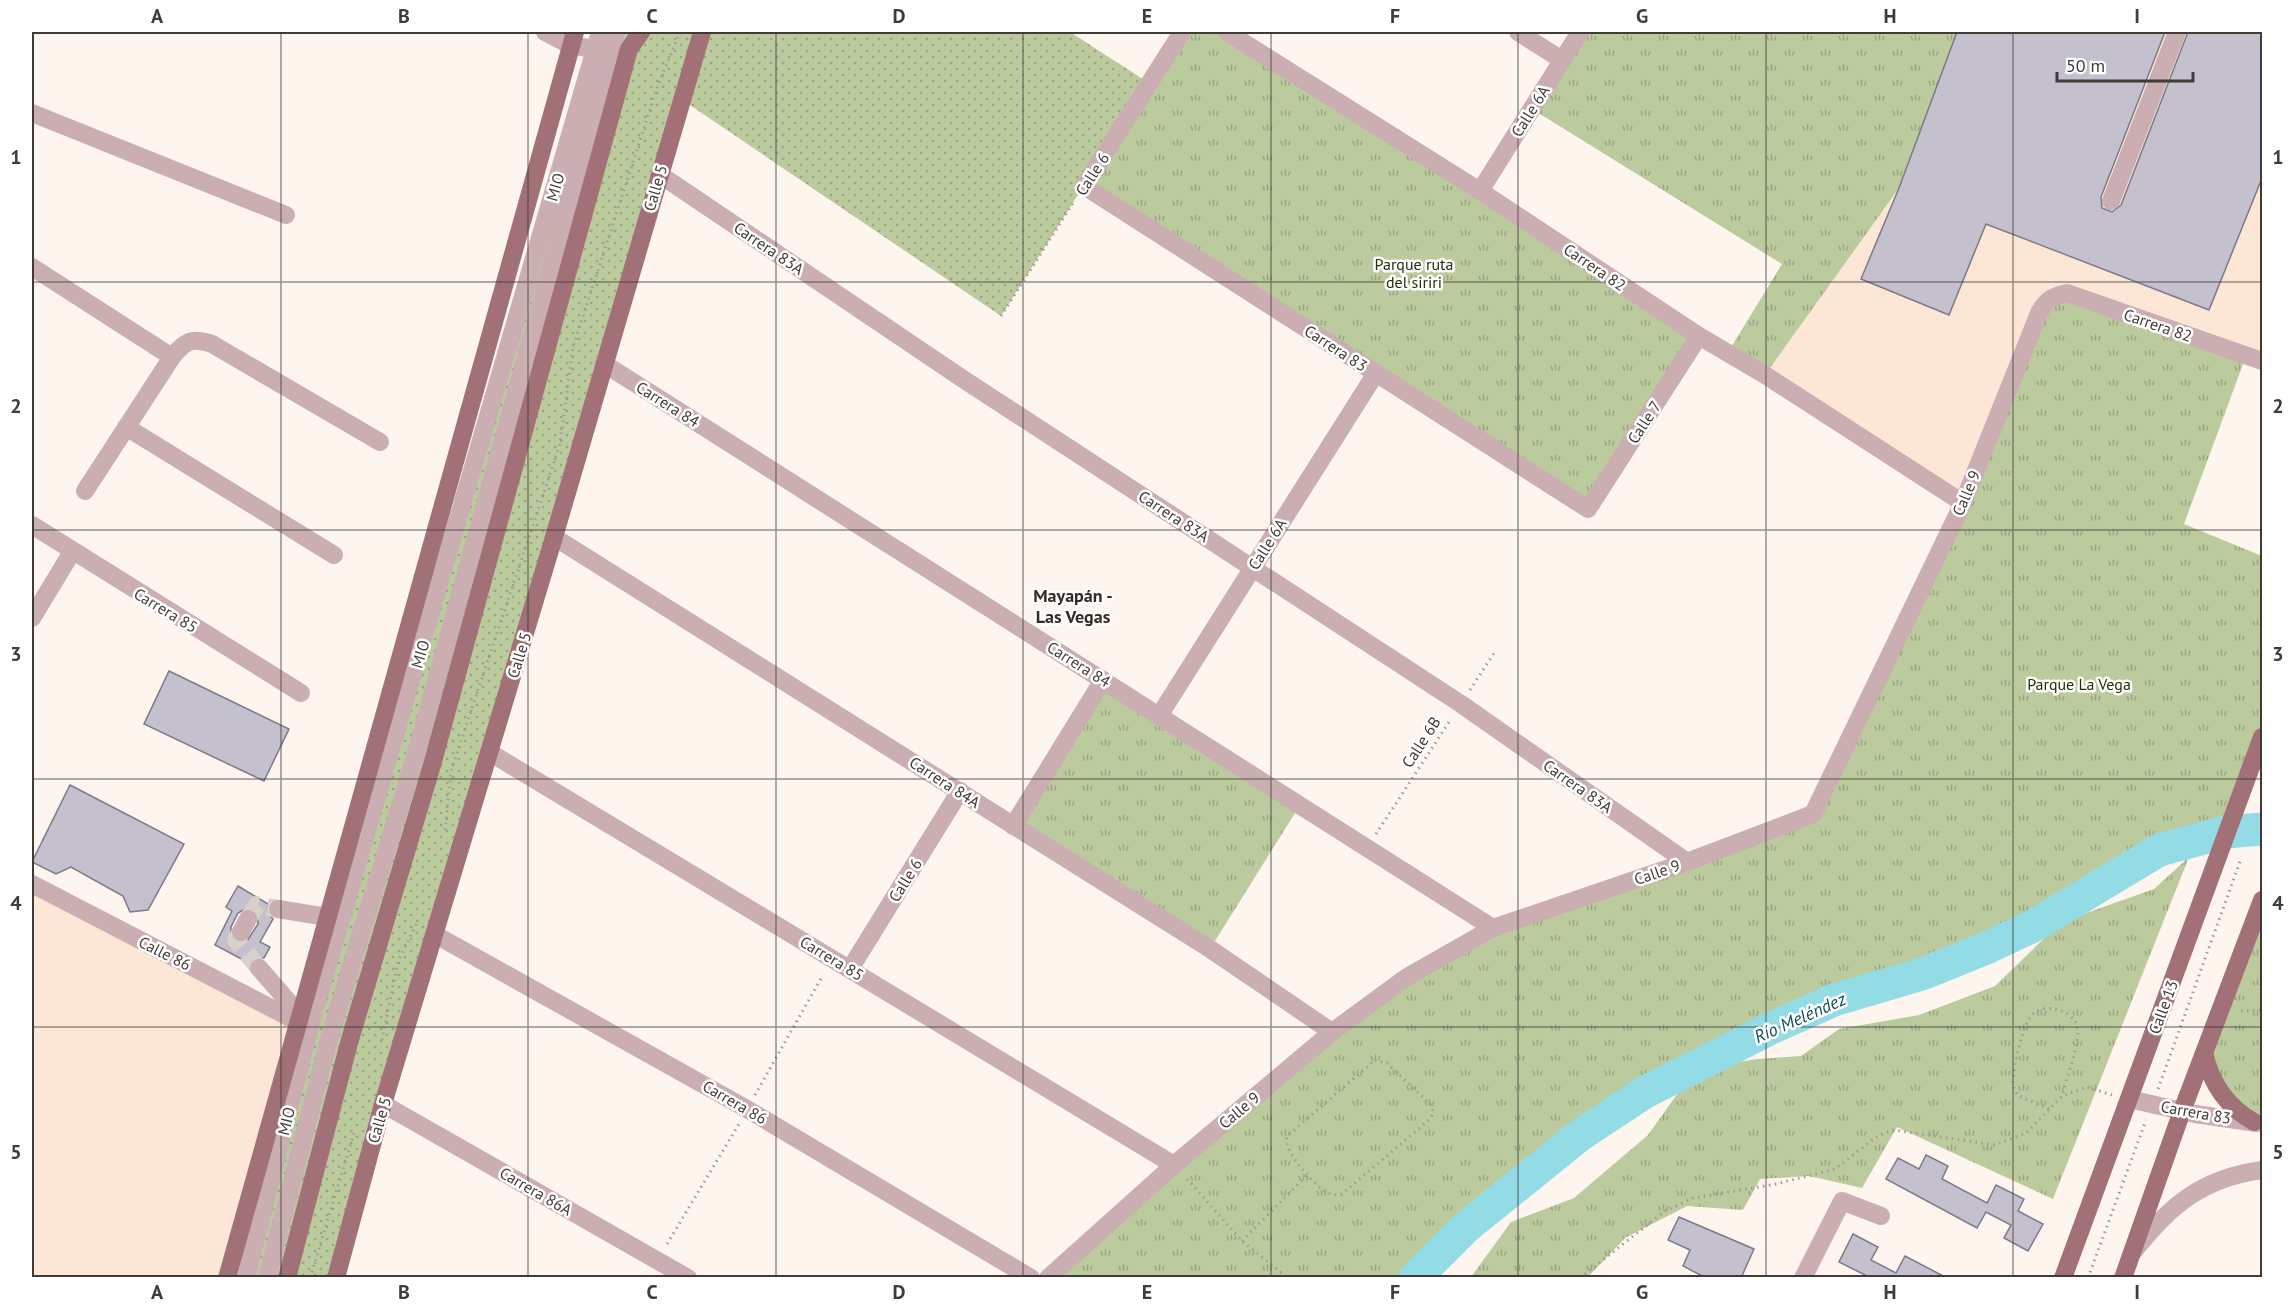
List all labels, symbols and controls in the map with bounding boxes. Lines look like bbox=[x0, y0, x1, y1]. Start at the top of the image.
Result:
text: A bbox=[151, 3, 164, 29]
text: B bbox=[398, 3, 410, 29]
text: C bbox=[646, 3, 658, 29]
text: D bbox=[893, 3, 906, 29]
text: E bbox=[1142, 3, 1152, 29]
text: F bbox=[1390, 3, 1400, 29]
text: G bbox=[1636, 3, 1648, 29]
text: H bbox=[1883, 3, 1897, 29]
text: I bbox=[2134, 3, 2140, 29]
scale bar bbox=[2057, 45, 2194, 83]
text: 50 m bbox=[2066, 54, 2105, 77]
street label: Calle 6A bbox=[1507, 81, 1554, 140]
text: 1 bbox=[10, 144, 22, 170]
text: 1 bbox=[2272, 144, 2284, 170]
street label: Calle 6 bbox=[1071, 149, 1113, 199]
street label: Calle 5 bbox=[639, 163, 671, 213]
street label: MIO bbox=[541, 171, 569, 203]
street label: Carrera 83A bbox=[730, 217, 808, 279]
street label: Carrera 82 bbox=[1560, 239, 1630, 295]
park label: Parque ruta del siriri bbox=[1375, 254, 1453, 292]
street label: Carrera 82 bbox=[2121, 304, 2195, 346]
street label: Carrera 83 bbox=[1301, 320, 1371, 376]
street label: Carrera 84 bbox=[633, 377, 704, 431]
text: 2 bbox=[10, 393, 22, 419]
text: 2 bbox=[2272, 393, 2284, 419]
street label: Calle 7 bbox=[1623, 397, 1665, 447]
street label: Calle 9 bbox=[1948, 467, 1984, 519]
street label: Carrera 83A bbox=[1135, 486, 1214, 547]
street label: Calle 6A bbox=[1244, 514, 1291, 573]
street label: Carrera 85 bbox=[130, 583, 202, 637]
district label: Mayapán - Las Vegas bbox=[1033, 584, 1113, 628]
street label: Calle 5 bbox=[503, 629, 535, 681]
street label: Carrera 84 bbox=[1044, 637, 1115, 691]
street label: MIO bbox=[406, 638, 434, 670]
text: 3 bbox=[10, 641, 22, 667]
text: 3 bbox=[2272, 641, 2284, 667]
park label: Parque La Vega bbox=[2027, 674, 2131, 694]
street label: Calle 6B bbox=[1397, 713, 1445, 771]
street label: Carrera 84A bbox=[906, 752, 985, 813]
street label: Carrera 83A bbox=[1539, 755, 1617, 818]
street label: Calle 6 bbox=[884, 855, 926, 905]
street label: Calle 9 bbox=[1631, 855, 1683, 889]
text: 4 bbox=[10, 890, 22, 916]
text: 4 bbox=[2272, 890, 2284, 916]
street label: Calle 86 bbox=[136, 931, 194, 975]
street label: Carrera 85 bbox=[796, 931, 868, 985]
street label: Calle 13 bbox=[2144, 977, 2182, 1037]
water label: Río Meléndez bbox=[1750, 987, 1849, 1048]
street label: Carrera 86 bbox=[699, 1076, 771, 1128]
street label: Calle 9 bbox=[1214, 1087, 1264, 1133]
street label: Calle 5 bbox=[363, 1095, 395, 1145]
street label: Carrera 83 bbox=[2159, 1096, 2233, 1128]
street label: MIO bbox=[273, 1105, 299, 1137]
text: 5 bbox=[10, 1139, 22, 1165]
text: 5 bbox=[2272, 1139, 2284, 1165]
street label: Carrera 86A bbox=[496, 1162, 576, 1220]
text: A bbox=[151, 1279, 164, 1305]
text: B bbox=[398, 1279, 410, 1305]
text: C bbox=[646, 1279, 658, 1305]
text: D bbox=[893, 1279, 906, 1305]
text: E bbox=[1142, 1279, 1152, 1305]
text: F bbox=[1390, 1279, 1400, 1305]
text: G bbox=[1636, 1279, 1648, 1305]
text: H bbox=[1883, 1279, 1897, 1305]
text: I bbox=[2134, 1279, 2140, 1305]

